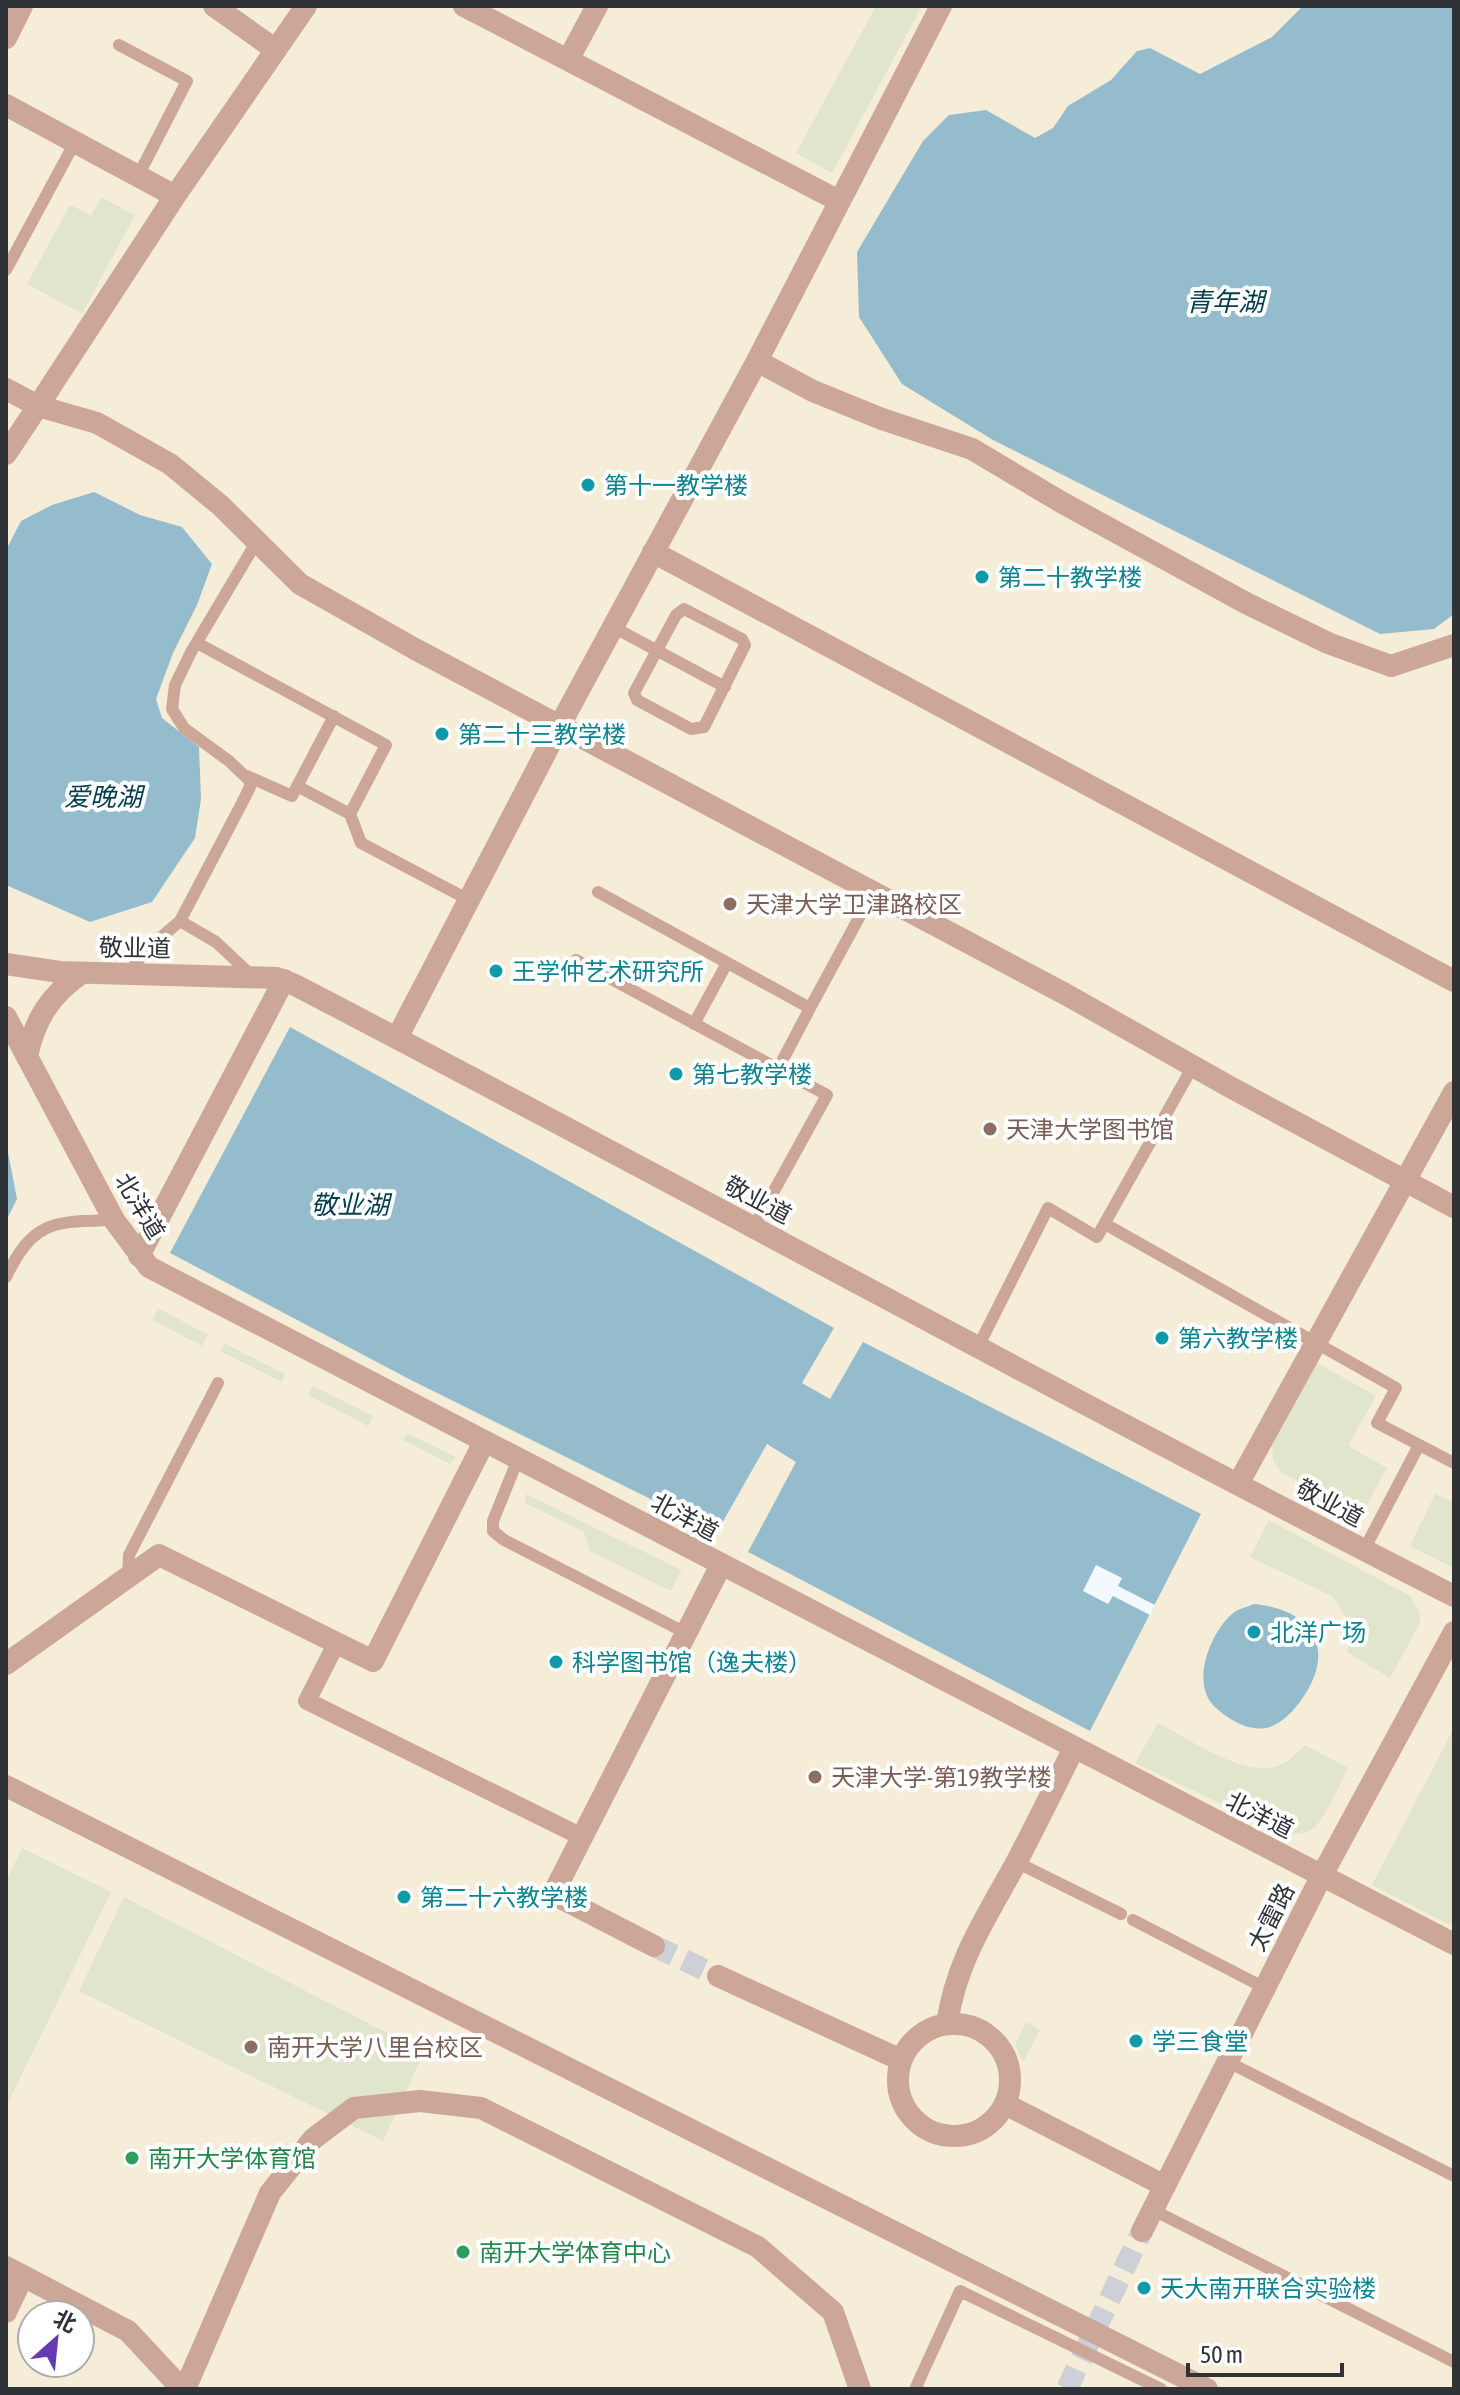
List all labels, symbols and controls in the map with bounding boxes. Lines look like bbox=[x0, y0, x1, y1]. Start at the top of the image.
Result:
water label: 青年湖 bbox=[1186, 287, 1268, 317]
place label: 第十一教学楼 bbox=[604, 472, 748, 499]
marker: 第十一教学楼 bbox=[579, 476, 597, 494]
place label: 第二十教学楼 bbox=[998, 564, 1142, 591]
marker: 第二十教学楼 bbox=[973, 568, 991, 586]
place label: 第二十三教学楼 bbox=[458, 721, 626, 748]
marker: 第二十三教学楼 bbox=[433, 725, 451, 743]
water label: 爱晚湖 bbox=[64, 782, 146, 812]
place label: 天津大学卫津路校区 bbox=[746, 891, 962, 918]
marker: 天津大学卫津路校区 bbox=[721, 895, 739, 913]
street label: 敬业道 bbox=[99, 934, 171, 962]
place label: 王学仲艺术研究所 bbox=[512, 958, 704, 985]
marker: 王学仲艺术研究所 bbox=[487, 962, 505, 980]
place label: 第七教学楼 bbox=[692, 1061, 812, 1088]
marker: 第七教学楼 bbox=[667, 1065, 685, 1083]
place label: 天津大学图书馆 bbox=[1006, 1116, 1174, 1143]
marker: 天津大学图书馆 bbox=[981, 1120, 999, 1138]
street label: 北洋道 bbox=[110, 1168, 170, 1244]
street label: 敬业道 bbox=[720, 1171, 796, 1229]
water label: 敬业湖 bbox=[311, 1190, 393, 1220]
place label: 第六教学楼 bbox=[1178, 1325, 1298, 1352]
marker: 第六教学楼 bbox=[1153, 1329, 1171, 1347]
street label: 敬业道 bbox=[1292, 1474, 1368, 1532]
street label: 北洋道 bbox=[647, 1488, 723, 1546]
place label: 北洋广场 bbox=[1270, 1619, 1366, 1646]
marker: 北洋广场 bbox=[1245, 1623, 1263, 1641]
place label: 科学图书馆（逸夫楼） bbox=[572, 1649, 812, 1676]
marker: 科学图书馆（逸夫楼） bbox=[547, 1653, 565, 1671]
place label: 天津大学-第19教学楼 bbox=[831, 1764, 1052, 1791]
marker: 天津大学-第19教学楼 bbox=[806, 1768, 824, 1786]
street label: 北洋道 bbox=[1222, 1787, 1298, 1843]
street label: 太雷路 bbox=[1243, 1879, 1299, 1955]
place label: 第二十六教学楼 bbox=[420, 1884, 588, 1911]
marker: 第二十六教学楼 bbox=[395, 1888, 413, 1906]
place label: 学三食堂 bbox=[1152, 2028, 1248, 2055]
marker: 学三食堂 bbox=[1127, 2032, 1145, 2050]
place label: 南开大学八里台校区 bbox=[267, 2034, 483, 2061]
marker: 南开大学八里台校区 bbox=[242, 2038, 260, 2056]
place label: 南开大学体育馆 bbox=[148, 2145, 316, 2172]
marker: 南开大学体育馆 bbox=[123, 2149, 141, 2167]
place label: 南开大学体育中心 bbox=[479, 2239, 671, 2266]
marker: 南开大学体育中心 bbox=[454, 2243, 472, 2261]
place label: 天大南开联合实验楼 bbox=[1160, 2275, 1376, 2302]
marker: 天大南开联合实验楼 bbox=[1135, 2279, 1153, 2297]
north arrow bbox=[16, 2299, 96, 2379]
text: 北 bbox=[49, 2305, 81, 2338]
scale bar bbox=[1188, 2327, 1342, 2377]
text: 50 m bbox=[1200, 2341, 1243, 2368]

